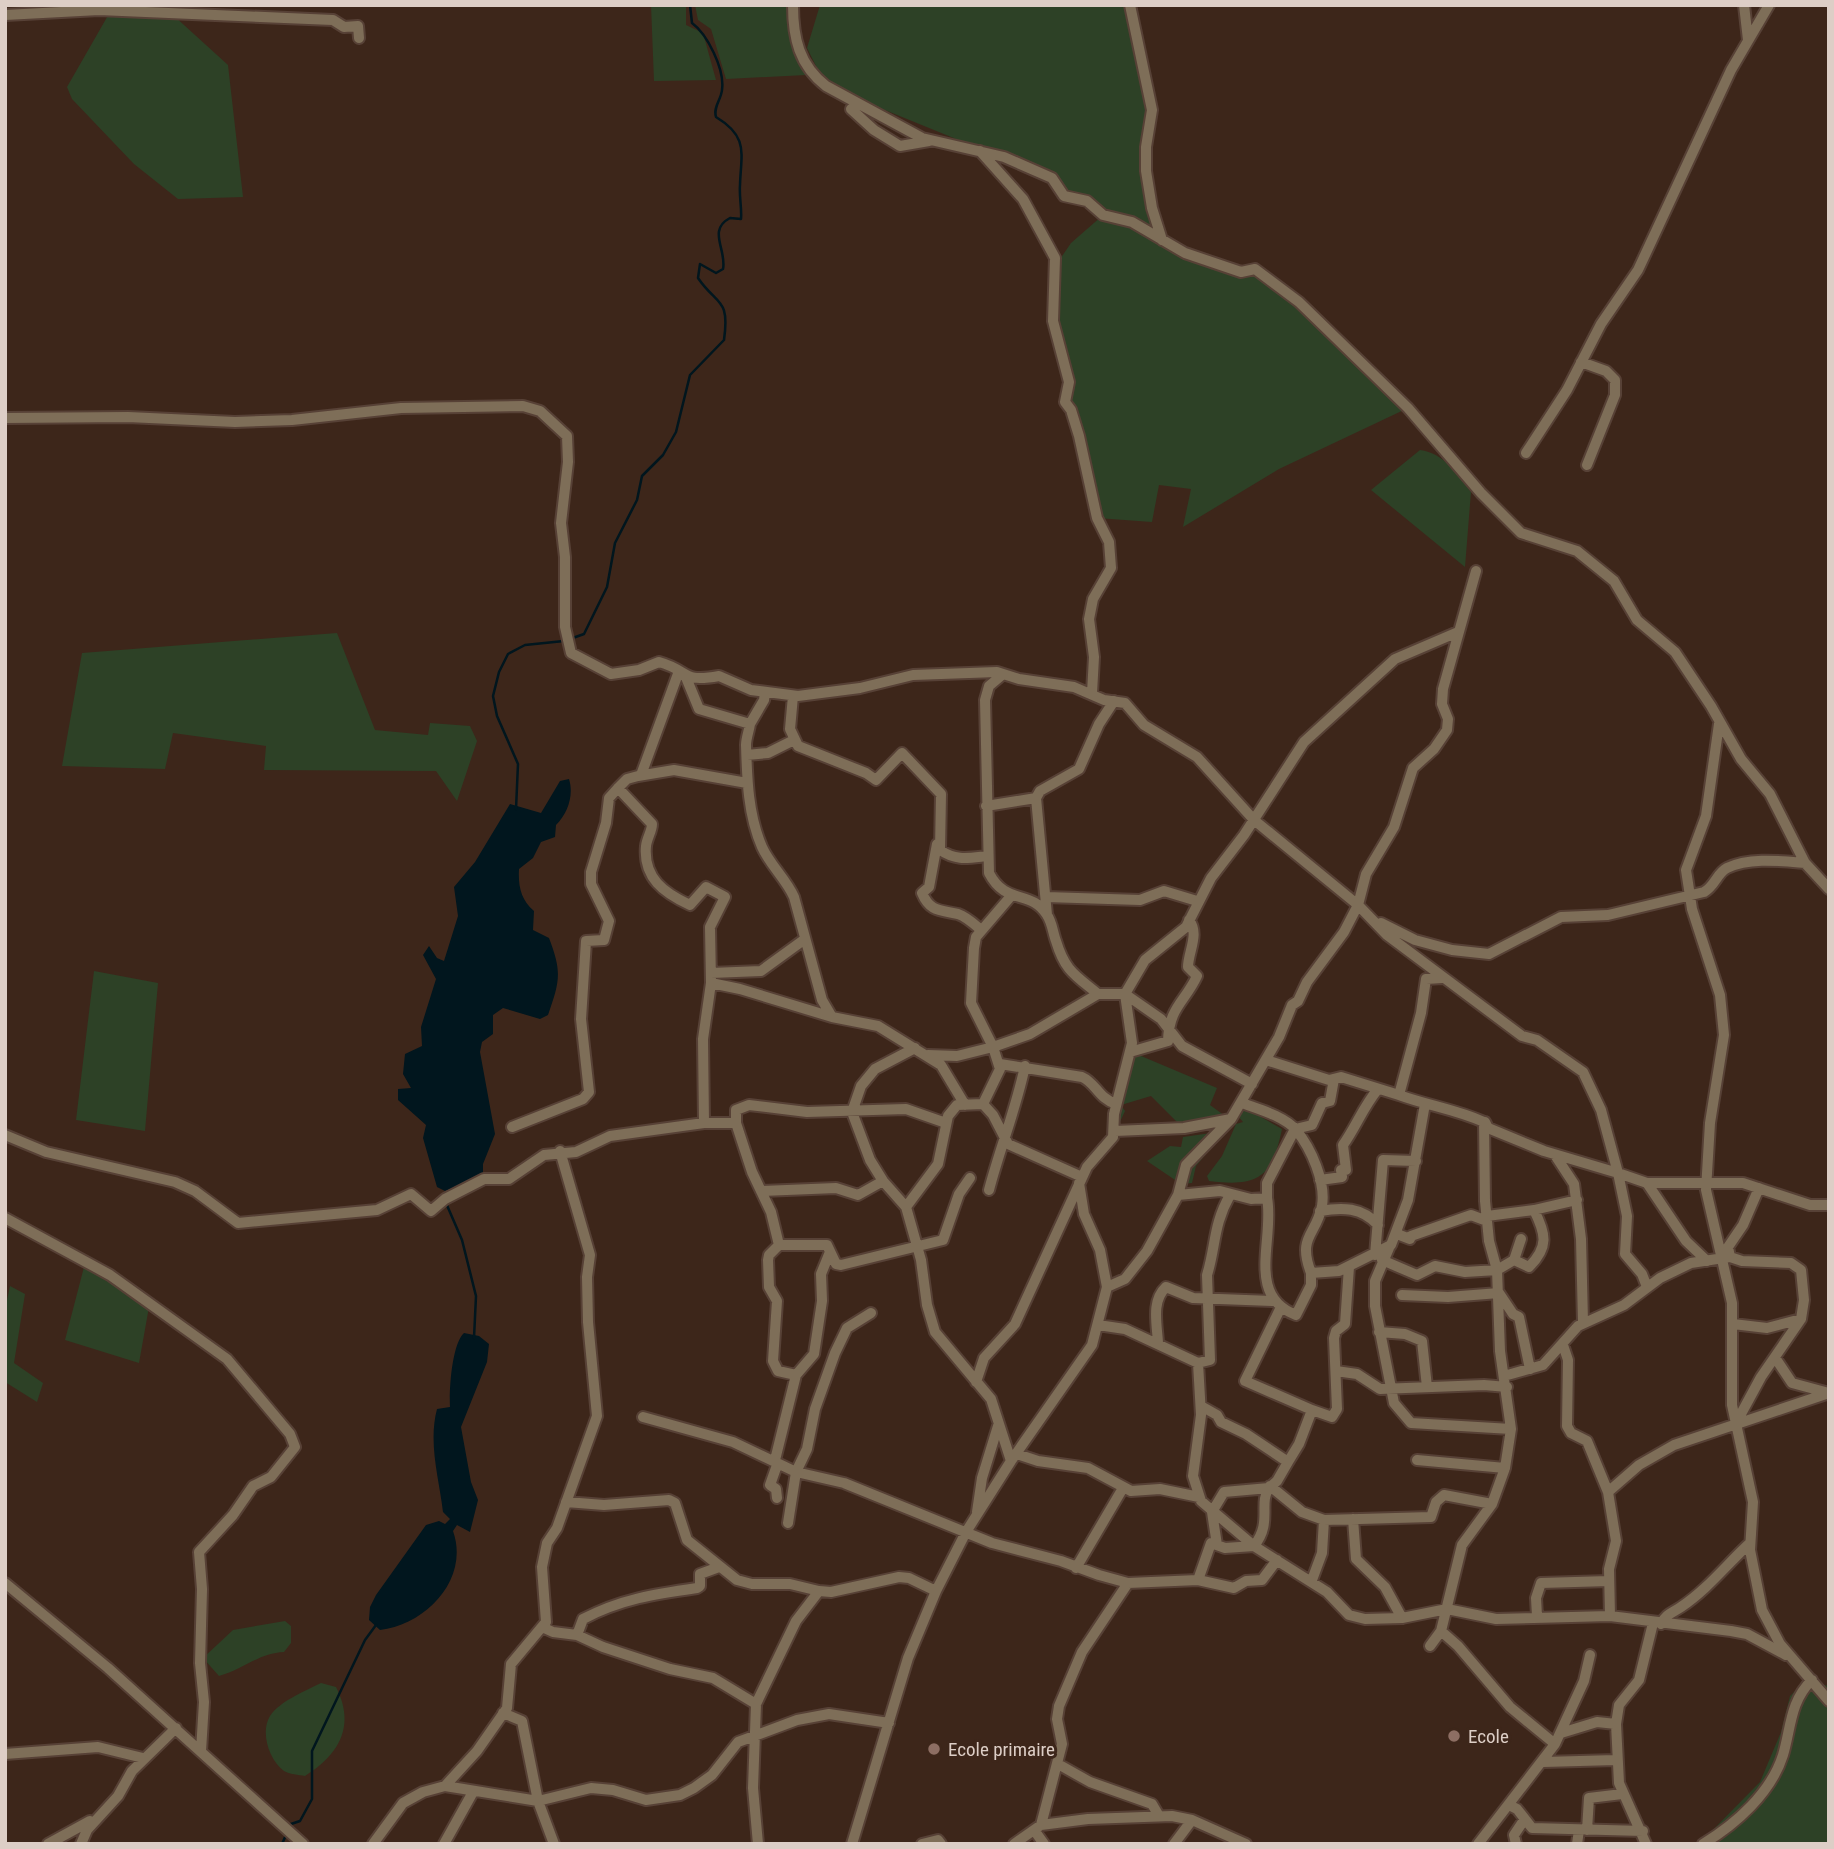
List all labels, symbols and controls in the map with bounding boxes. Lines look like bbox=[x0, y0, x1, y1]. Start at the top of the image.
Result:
place label: Ecole bbox=[1468, 1725, 1509, 1748]
marker: Ecole bbox=[1446, 1728, 1462, 1744]
place label: Ecole primaire bbox=[948, 1738, 1055, 1761]
marker: Ecole primaire bbox=[926, 1741, 942, 1757]

